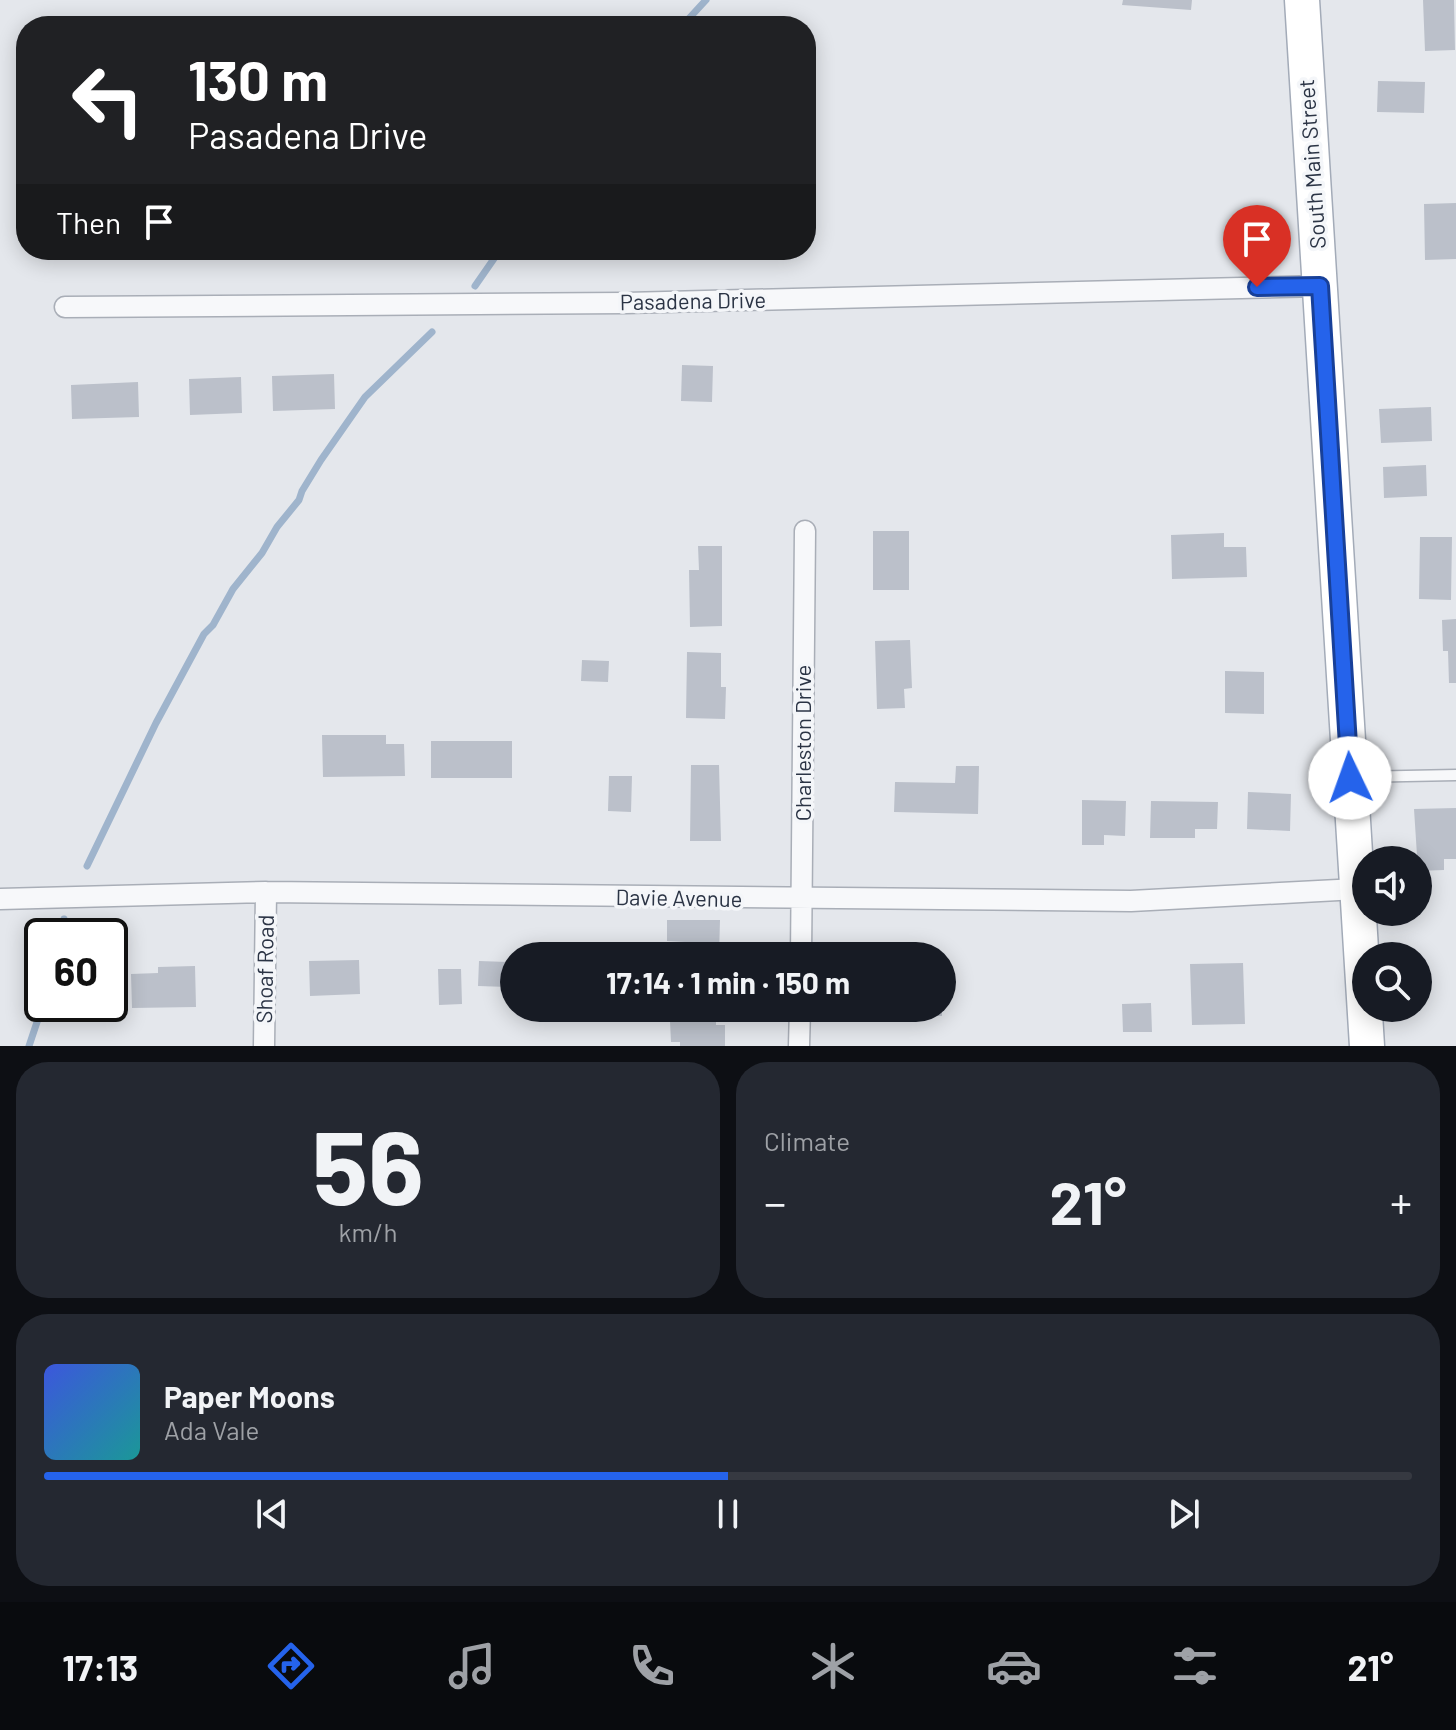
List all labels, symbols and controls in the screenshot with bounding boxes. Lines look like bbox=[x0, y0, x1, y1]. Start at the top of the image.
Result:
text: 130 m bbox=[188, 45, 328, 112]
icon: left bbox=[56, 48, 160, 152]
street label: South Main Street bbox=[1292, 78, 1330, 250]
text: Pasadena Drive bbox=[188, 113, 427, 156]
icon: arrive bbox=[137, 200, 181, 244]
text: Then bbox=[56, 204, 121, 240]
pin bbox=[1223, 205, 1291, 287]
icon: arrive bbox=[1235, 217, 1279, 261]
street label: Pasadena Drive bbox=[620, 286, 766, 314]
street label: Charleston Drive bbox=[789, 665, 815, 821]
position arrow bbox=[1308, 736, 1392, 820]
map controls bbox=[1352, 846, 1432, 1022]
button: sound bbox=[1352, 846, 1432, 926]
street label: Davie Avenue bbox=[615, 883, 743, 911]
street label: Shoaf Road bbox=[250, 914, 278, 1023]
speed limit sign: 60 bbox=[24, 918, 128, 1022]
button: search bbox=[1352, 942, 1432, 1022]
text: 17:14 · 1 min · 150 m bbox=[606, 964, 850, 1000]
text: 56 bbox=[312, 1101, 424, 1226]
text: Climate bbox=[764, 1125, 850, 1156]
text: 21° bbox=[1049, 1165, 1127, 1237]
text: − bbox=[764, 1175, 786, 1228]
text: + bbox=[1390, 1175, 1412, 1228]
text: km/h bbox=[339, 1216, 397, 1247]
text: Paper Moons bbox=[164, 1378, 335, 1414]
text: Ada Vale bbox=[164, 1414, 259, 1445]
icon: previous bbox=[250, 1492, 294, 1536]
icon: pause bbox=[706, 1492, 750, 1536]
icon: next bbox=[1162, 1492, 1206, 1536]
icon: directions bbox=[263, 1638, 319, 1694]
icon: music bbox=[444, 1638, 500, 1694]
icon: phone bbox=[624, 1638, 680, 1694]
icon: climate bbox=[805, 1638, 861, 1694]
icon: car bbox=[986, 1638, 1042, 1694]
icon: filters bbox=[1167, 1638, 1223, 1694]
text: 17:13 bbox=[62, 1645, 138, 1688]
text: 21° bbox=[1347, 1645, 1394, 1688]

